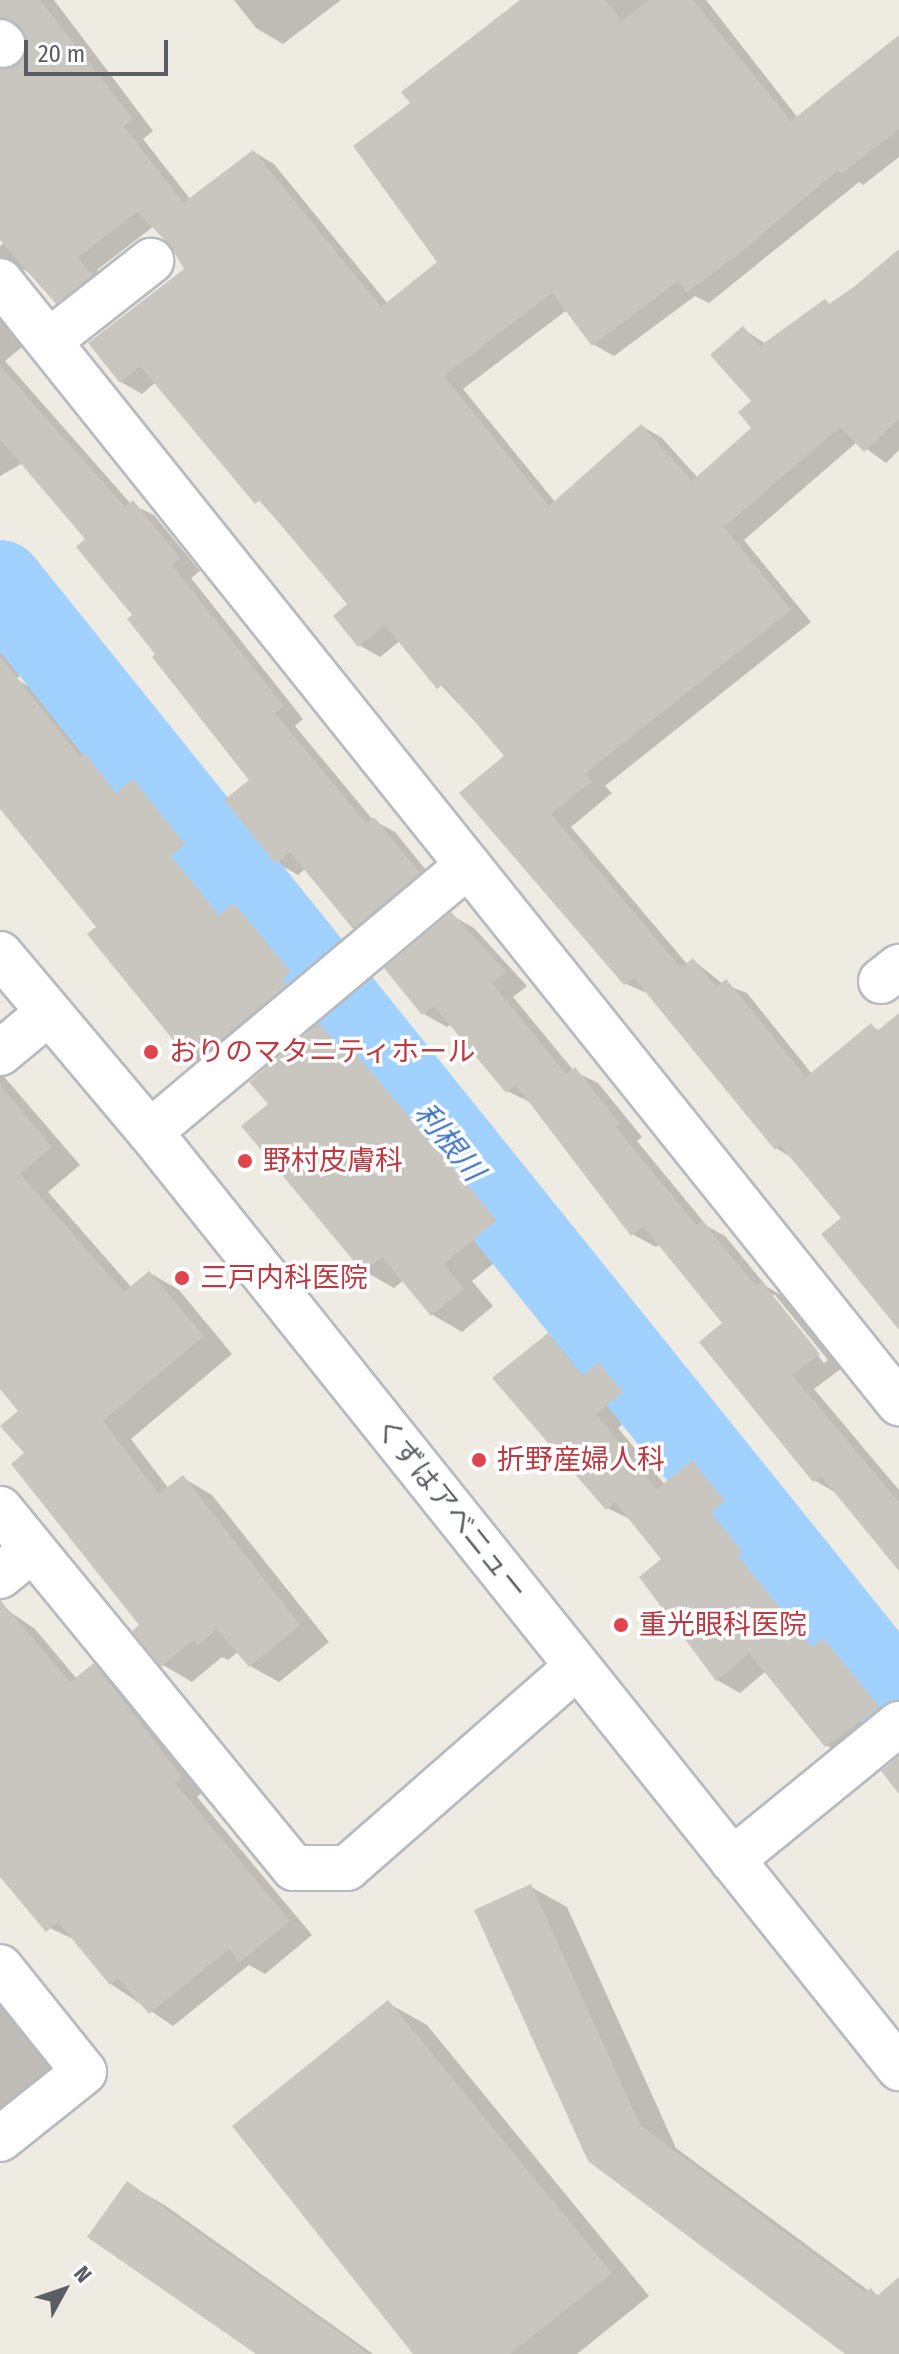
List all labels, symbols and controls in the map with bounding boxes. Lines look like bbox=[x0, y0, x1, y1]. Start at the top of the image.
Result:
scale bar bbox=[28, 24, 172, 74]
text: 20 m bbox=[38, 40, 85, 68]
place label: おりのマタニティホール bbox=[169, 1035, 477, 1069]
marker: おりのマタニティホール bbox=[140, 1041, 162, 1063]
water label: 利根川 bbox=[407, 1096, 491, 1188]
place label: 野村皮膚科 bbox=[263, 1144, 403, 1178]
marker: 野村皮膚科 bbox=[234, 1150, 256, 1172]
place label: 三戸内科医院 bbox=[200, 1261, 368, 1295]
marker: 三戸内科医院 bbox=[171, 1267, 193, 1289]
street label: くずはアベニュー bbox=[367, 1411, 535, 1607]
place label: 折野産婦人科 bbox=[497, 1443, 665, 1477]
marker: 折野産婦人科 bbox=[468, 1449, 490, 1471]
place label: 重光眼科医院 bbox=[639, 1608, 807, 1642]
marker: 重光眼科医院 bbox=[610, 1614, 632, 1636]
north arrow bbox=[24, 2250, 104, 2330]
text: N bbox=[68, 2261, 97, 2288]

